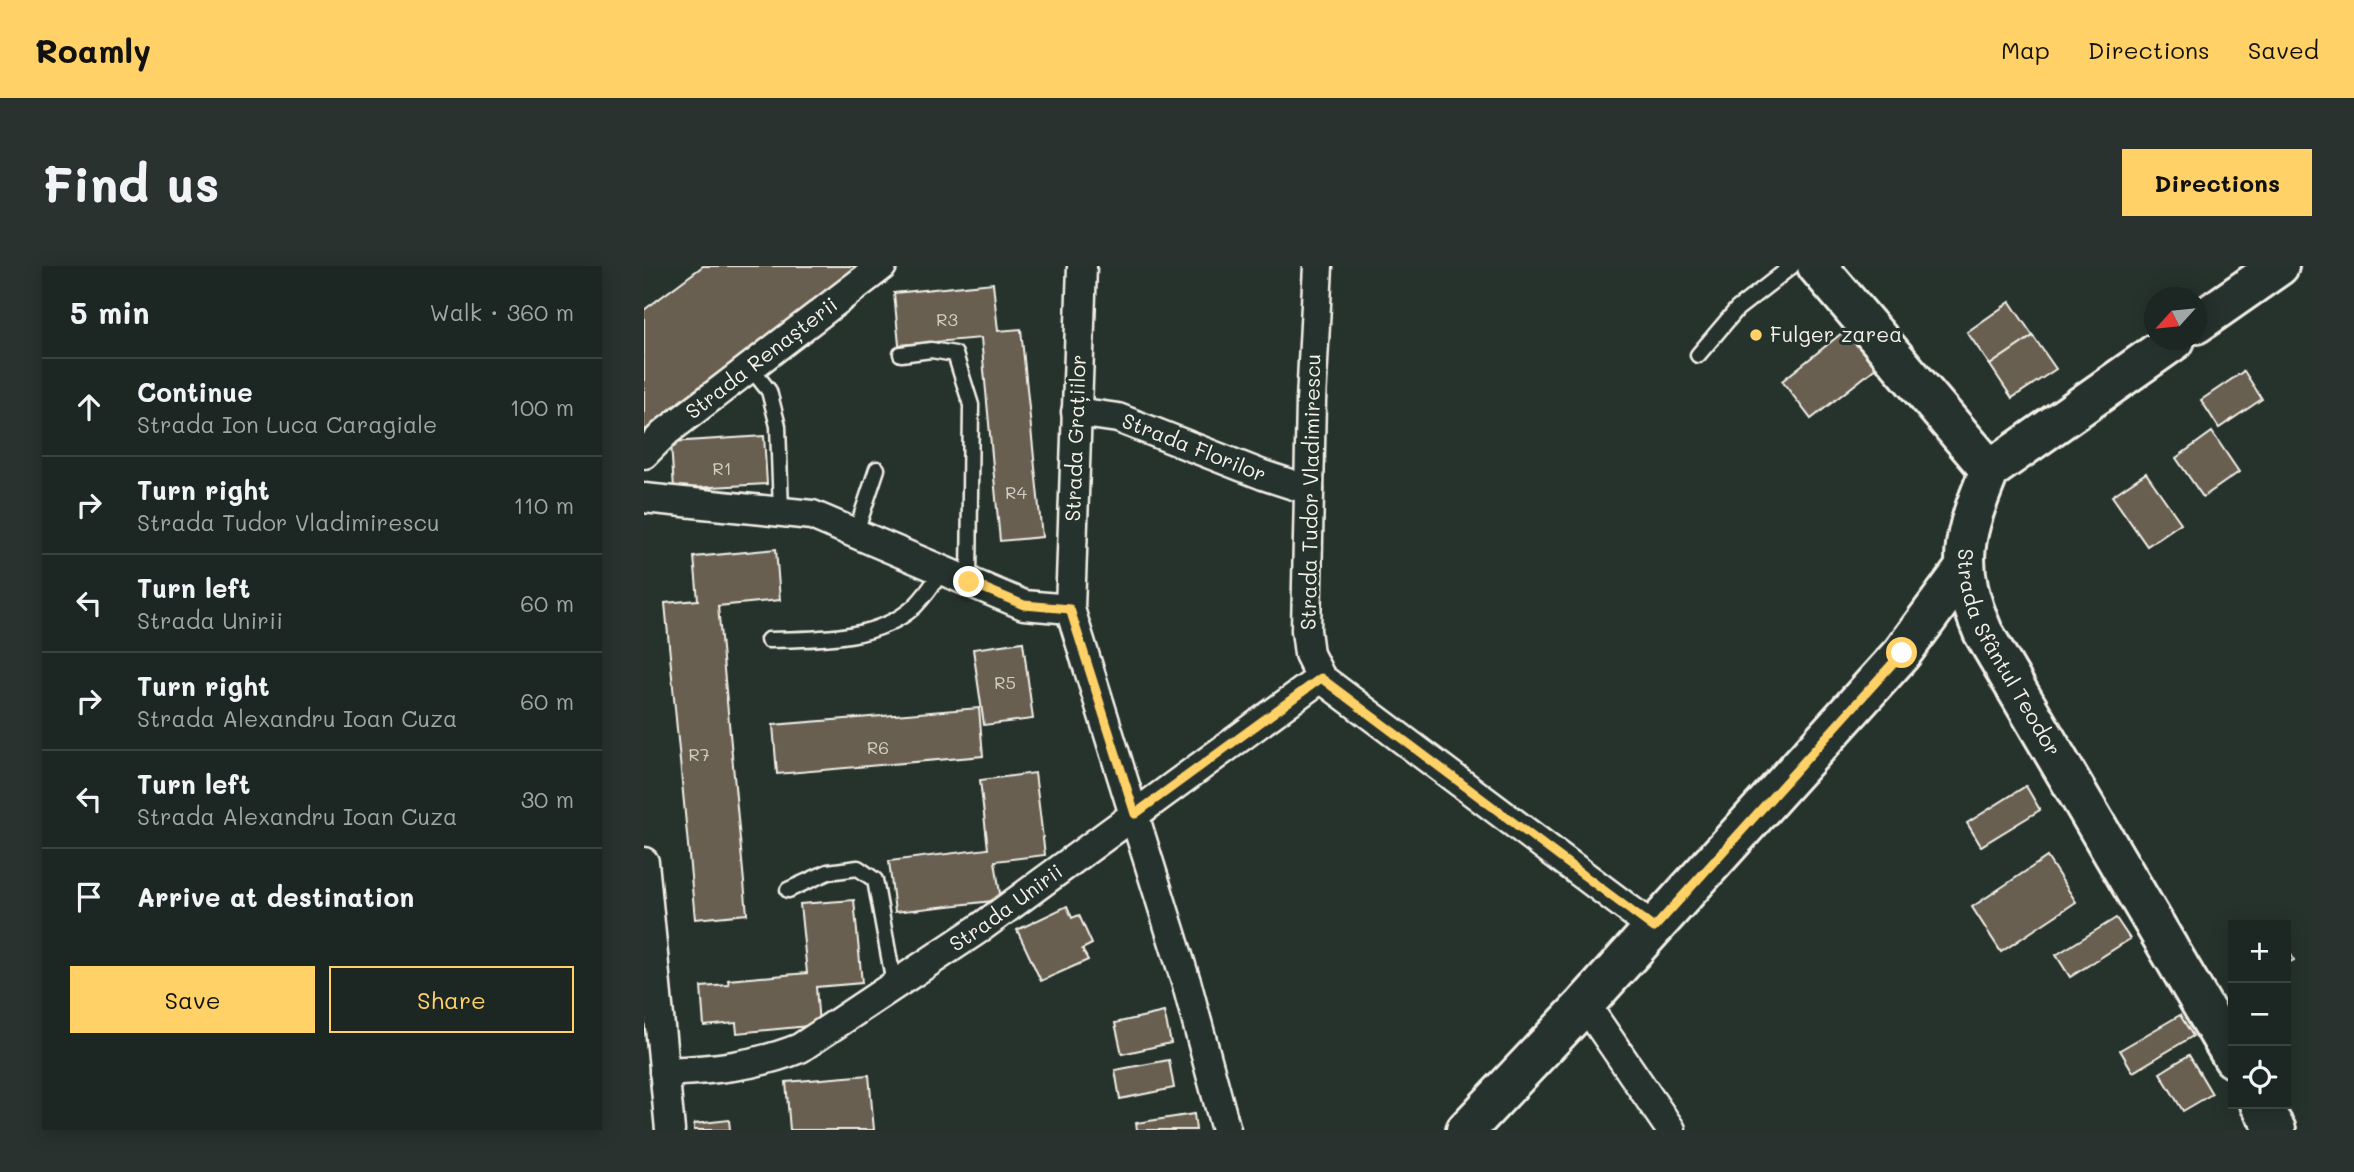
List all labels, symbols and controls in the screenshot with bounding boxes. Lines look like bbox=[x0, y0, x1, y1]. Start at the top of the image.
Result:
text: Roamly bbox=[35, 28, 151, 71]
text: Map bbox=[2001, 34, 2050, 65]
text: Directions bbox=[2088, 34, 2210, 65]
text: Saved bbox=[2248, 34, 2319, 65]
button: Directions bbox=[2122, 149, 2312, 216]
text: Find us bbox=[42, 151, 220, 214]
north arrow bbox=[2144, 287, 2207, 350]
street label: Strada Renașterii bbox=[679, 290, 842, 424]
text: 5 min bbox=[70, 292, 150, 332]
text: Walk · 360 m bbox=[429, 297, 574, 327]
house number: R3 bbox=[936, 307, 958, 331]
place label: Fulger zarea bbox=[1770, 320, 1902, 347]
marker: Fulger zarea bbox=[1748, 327, 1764, 343]
street label: Strada Grațiilor bbox=[1058, 354, 1092, 522]
street label: Strada Tudor Vladimirescu bbox=[1294, 354, 1325, 630]
text: Continue bbox=[137, 375, 253, 409]
icon: ahead bbox=[70, 388, 108, 426]
text: 100 m bbox=[510, 392, 574, 422]
street label: Strada Florilor bbox=[1119, 406, 1270, 487]
text: Strada Ion Luca Caragiale bbox=[137, 409, 437, 439]
house number: R1 bbox=[712, 456, 732, 480]
text: Turn right bbox=[137, 473, 270, 507]
house number: R4 bbox=[1005, 480, 1027, 504]
icon: right bbox=[70, 486, 108, 524]
text: 110 m bbox=[514, 490, 574, 520]
text: Strada Tudor Vladimirescu bbox=[137, 507, 440, 537]
street label: Strada Sfântul Teodor bbox=[1953, 548, 2068, 760]
route end bbox=[953, 566, 984, 597]
text: Turn left bbox=[137, 571, 250, 605]
icon: left bbox=[70, 584, 108, 622]
text: 60 m bbox=[520, 588, 574, 618]
text: Strada Unirii bbox=[137, 605, 283, 635]
route start bbox=[1886, 637, 1917, 668]
text: Turn right bbox=[137, 669, 270, 703]
house number: R5 bbox=[994, 670, 1016, 694]
icon: right bbox=[70, 682, 108, 720]
text: 60 m bbox=[520, 686, 574, 716]
text: Strada Alexandru Ioan Cuza bbox=[137, 703, 457, 733]
house number: R6 bbox=[867, 735, 889, 759]
house number: R7 bbox=[688, 742, 710, 766]
text: Turn left bbox=[137, 767, 250, 801]
icon: left bbox=[70, 780, 108, 818]
text: 30 m bbox=[521, 784, 574, 814]
text: Strada Alexandru Ioan Cuza bbox=[137, 801, 457, 831]
street label: Strada Unirii bbox=[944, 857, 1067, 957]
icon: arrive bbox=[70, 878, 108, 916]
text: Arrive at destination bbox=[137, 880, 414, 914]
map controls bbox=[2228, 920, 2291, 1109]
button: + bbox=[2228, 920, 2291, 983]
button: Save bbox=[70, 966, 315, 1033]
button: Share bbox=[329, 966, 574, 1033]
button: − bbox=[2228, 983, 2291, 1046]
button: locate bbox=[2228, 1046, 2291, 1109]

